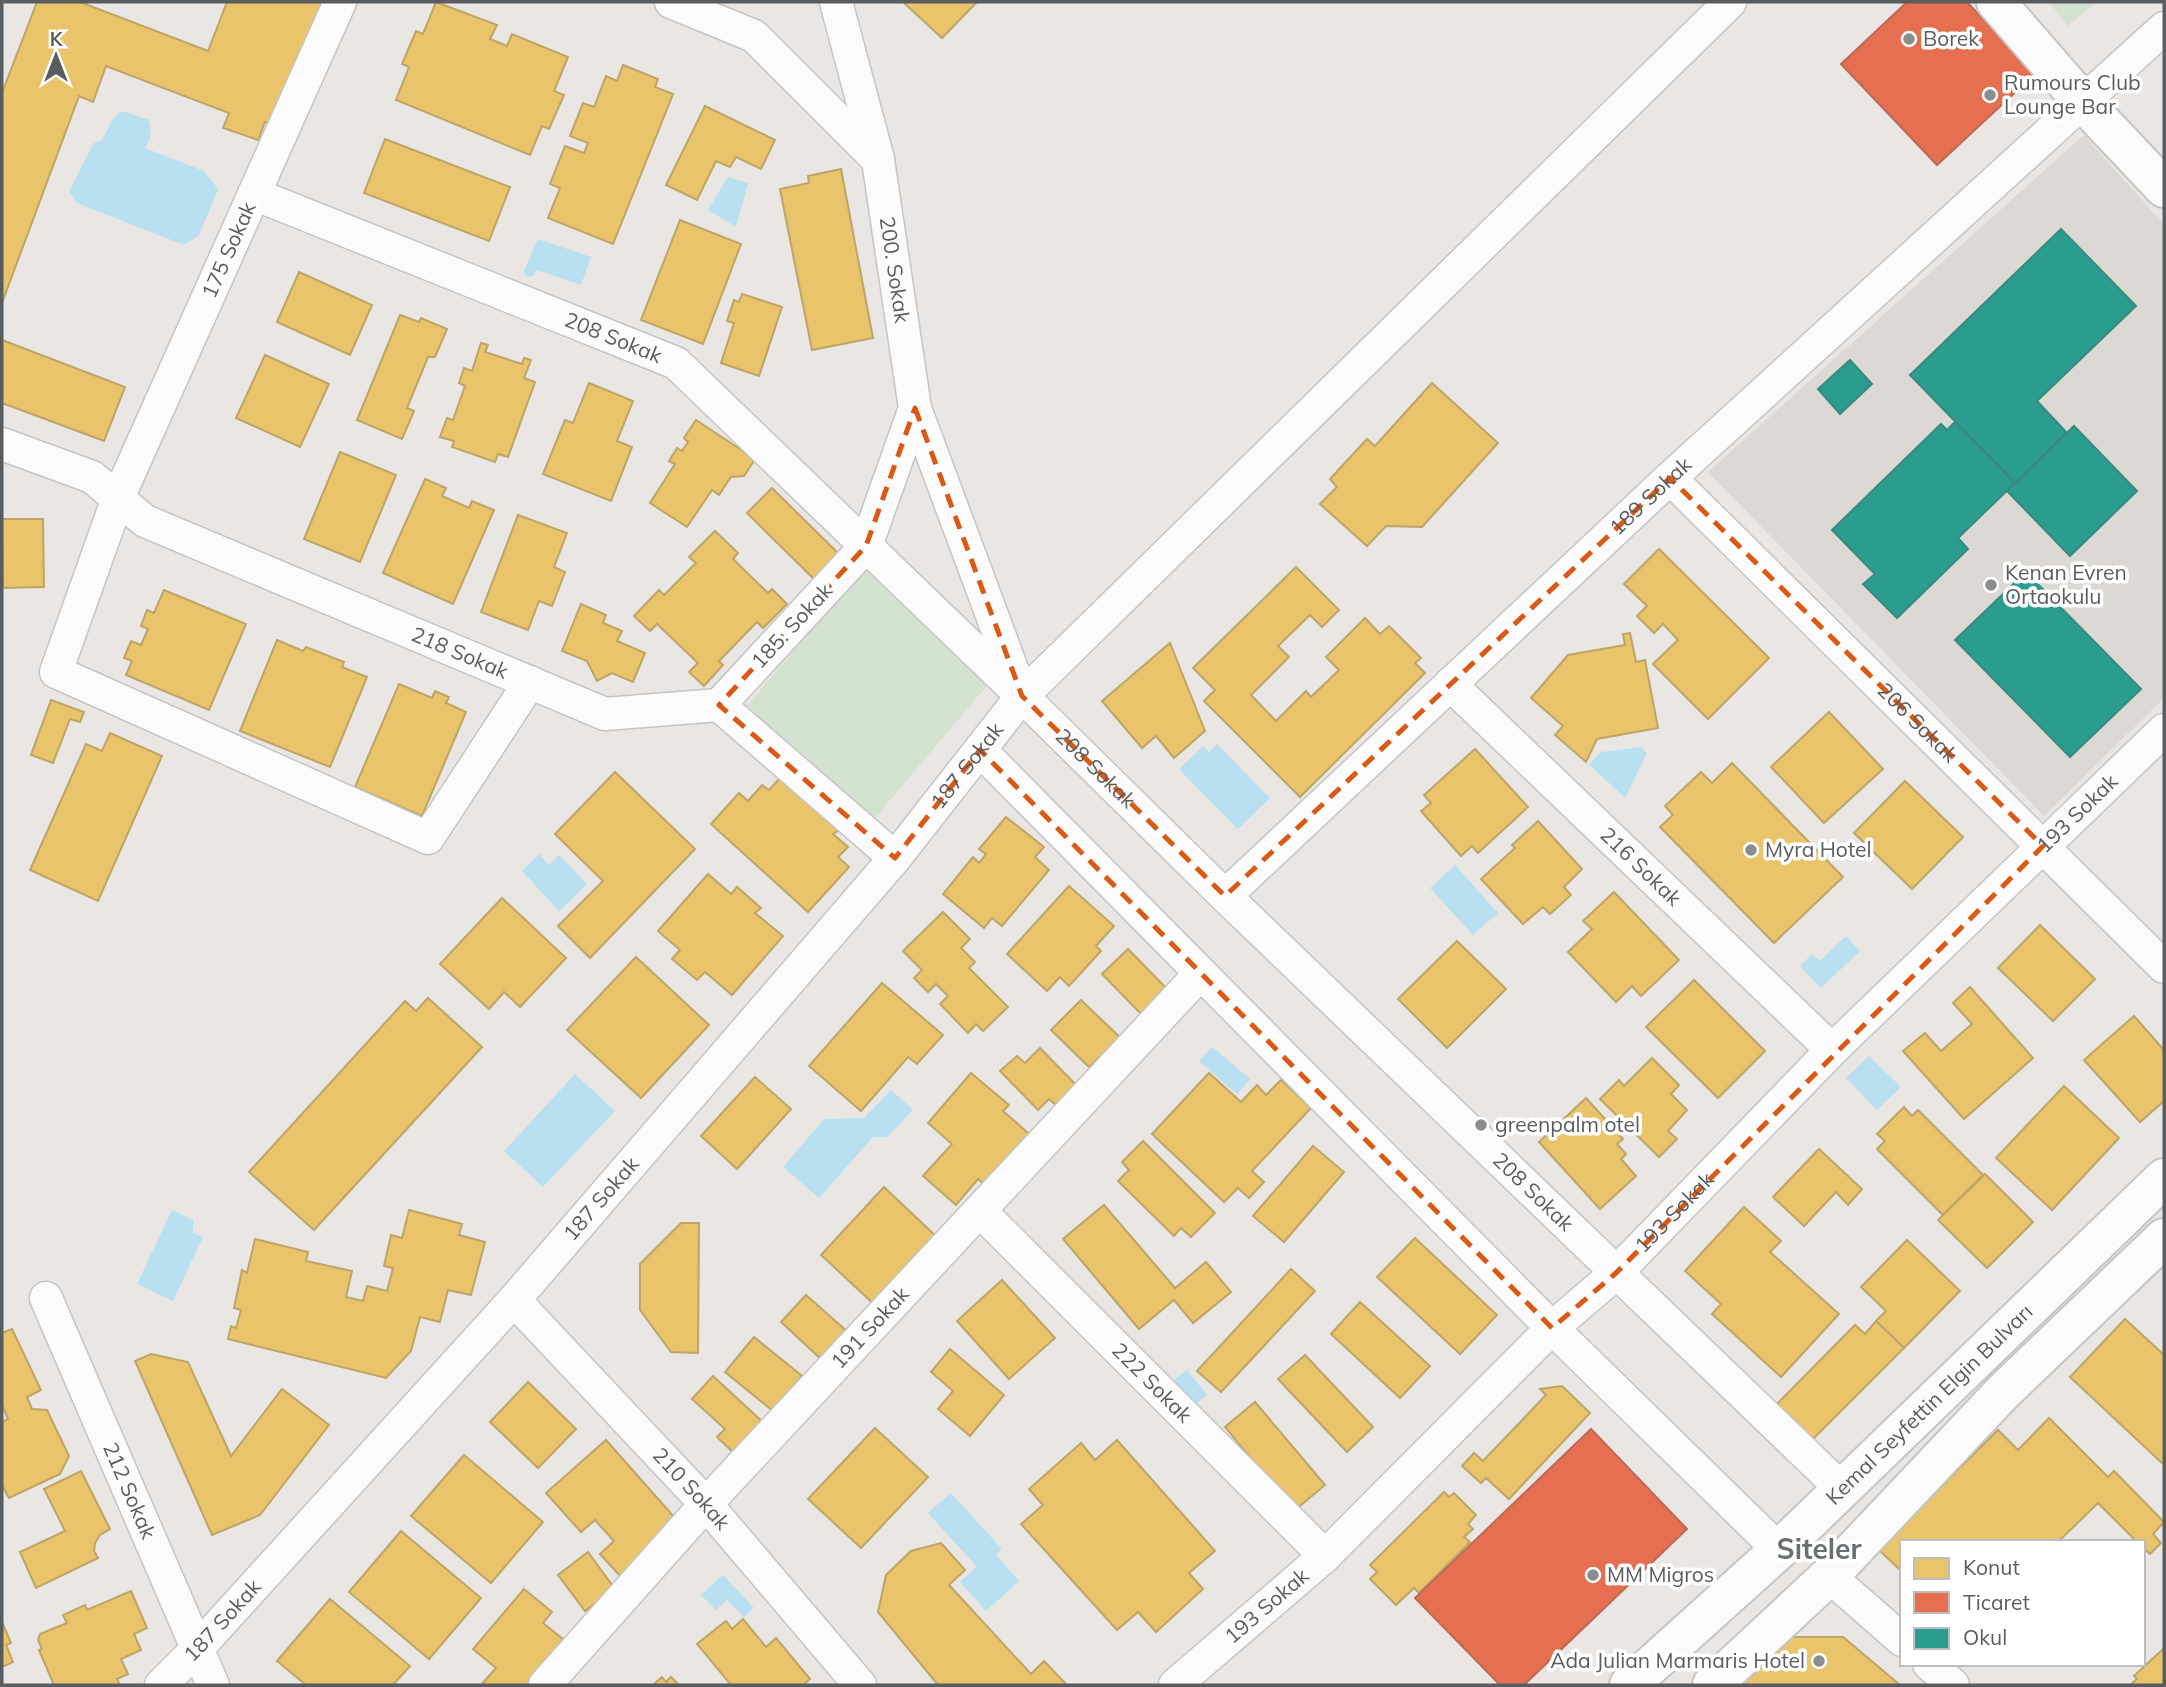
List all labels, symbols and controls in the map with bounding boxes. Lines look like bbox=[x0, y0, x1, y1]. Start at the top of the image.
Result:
north arrow bbox=[21, 21, 91, 91]
place label: Borek bbox=[1923, 25, 1979, 51]
text: K bbox=[50, 27, 64, 51]
marker: Borek bbox=[1901, 31, 1917, 47]
place label: Rumours Club Lounge Bar bbox=[2004, 69, 2141, 119]
marker: Rumours Club Lounge Bar bbox=[1982, 87, 1998, 103]
street label: 175 Sokak bbox=[195, 197, 261, 302]
street label: 200. Sokak bbox=[875, 215, 916, 325]
street label: 208 Sokak bbox=[561, 306, 666, 368]
street label: 189 Sokak bbox=[1604, 451, 1697, 540]
place label: Kenan Evren Ortaokulu bbox=[2005, 559, 2127, 609]
street label: 185. Sokak bbox=[745, 577, 837, 673]
marker: Kenan Evren Ortaokulu bbox=[1983, 577, 1999, 593]
street label: 218 Sokak bbox=[408, 620, 513, 684]
street label: 206 Sokak bbox=[1872, 677, 1964, 768]
street label: 187 Sokak bbox=[925, 717, 1008, 814]
street label: 208 Sokak bbox=[1051, 722, 1142, 813]
street label: 193 Sokak bbox=[2031, 768, 2123, 858]
street label: 216 Sokak bbox=[1595, 821, 1687, 911]
place label: Myra Hotel bbox=[1765, 836, 1871, 862]
marker: Myra Hotel bbox=[1743, 842, 1759, 858]
place label: greenpalm otel bbox=[1495, 1111, 1640, 1137]
marker: greenpalm otel bbox=[1473, 1117, 1489, 1133]
street label: 208 Sokak bbox=[1488, 1146, 1580, 1236]
street label: 187 Sokak bbox=[557, 1151, 644, 1245]
street label: 193 Sokak bbox=[1629, 1166, 1719, 1258]
street label: 191 Sokak bbox=[825, 1281, 914, 1374]
street label: Kemal Seyfettin Elgin Bulvarı bbox=[1820, 1298, 2038, 1510]
street label: 222 Sokak bbox=[1107, 1337, 1198, 1428]
street label: 212 Sokak bbox=[98, 1438, 162, 1543]
street label: 210 Sokak bbox=[648, 1442, 736, 1535]
district label: Siteler bbox=[1777, 1531, 1861, 1566]
legend bbox=[1900, 1540, 2145, 1666]
text: Konut bbox=[1963, 1554, 2020, 1580]
place label: MM Migros bbox=[1607, 1561, 1714, 1587]
street label: 193 Sokak bbox=[1219, 1562, 1314, 1649]
marker: MM Migros bbox=[1585, 1567, 1601, 1583]
street label: 187 Sokak bbox=[178, 1573, 266, 1667]
text: Ticaret bbox=[1963, 1589, 2030, 1615]
text: Okul bbox=[1963, 1624, 2007, 1650]
place label: Ada Julian Marmaris Hotel bbox=[1550, 1647, 1805, 1673]
marker: Ada Julian Marmaris Hotel bbox=[1811, 1653, 1827, 1669]

